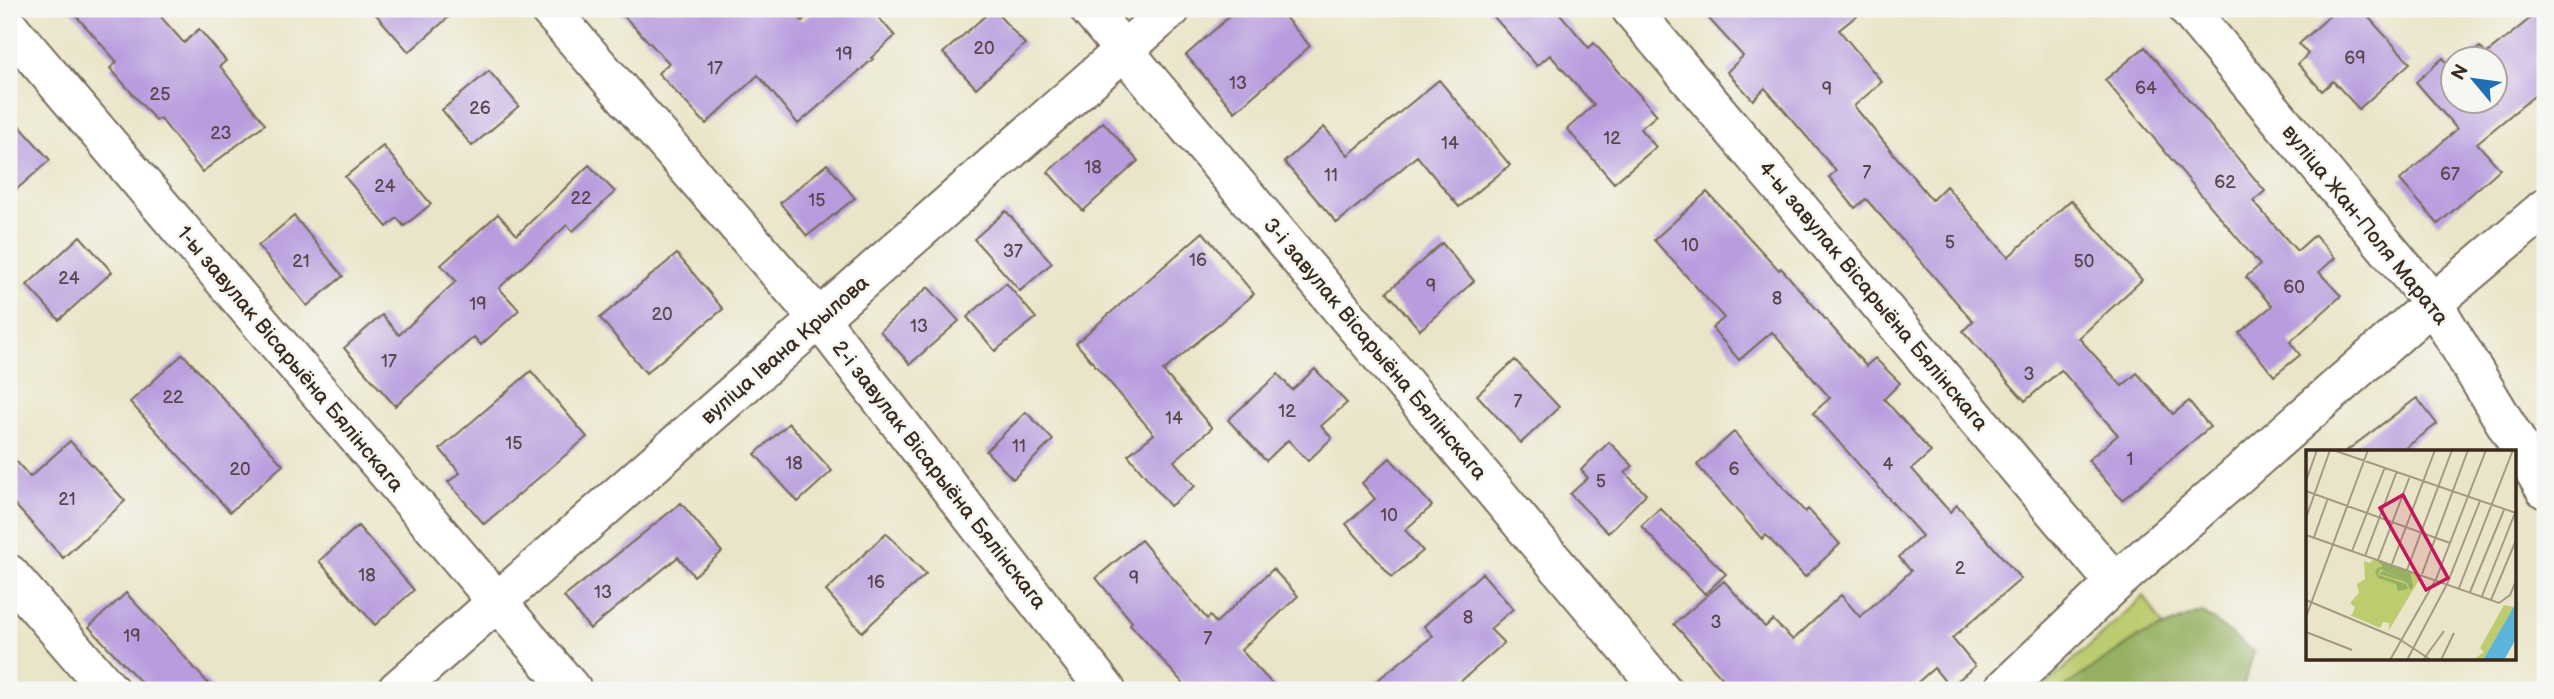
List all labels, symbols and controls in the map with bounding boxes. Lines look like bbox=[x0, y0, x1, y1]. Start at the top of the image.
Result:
house number: 20 bbox=[973, 38, 995, 59]
house number: 19 bbox=[835, 44, 853, 65]
north arrow bbox=[2438, 46, 2508, 116]
house number: 69 bbox=[2344, 48, 2366, 69]
house number: 17 bbox=[707, 58, 723, 79]
text: N bbox=[2447, 61, 2474, 84]
house number: 13 bbox=[1229, 73, 1247, 94]
house number: 64 bbox=[2135, 78, 2157, 99]
house number: 9 bbox=[1822, 79, 1832, 100]
house number: 25 bbox=[150, 84, 170, 105]
house number: 26 bbox=[469, 98, 491, 119]
street label: вуліца Жан-Поля Марата bbox=[2277, 120, 2454, 331]
house number: 23 bbox=[210, 123, 232, 144]
house number: 12 bbox=[1603, 128, 1621, 149]
house number: 14 bbox=[1441, 133, 1459, 154]
street label: 4-ы завулак Вісарыёна Бялінскага bbox=[1753, 156, 1994, 436]
house number: 18 bbox=[1084, 157, 1102, 178]
house number: 7 bbox=[1863, 162, 1872, 183]
house number: 67 bbox=[2440, 164, 2460, 185]
house number: 11 bbox=[1324, 165, 1338, 186]
house number: 62 bbox=[2214, 172, 2236, 193]
house number: 24 bbox=[374, 176, 396, 197]
house number: 22 bbox=[570, 188, 592, 209]
house number: 15 bbox=[808, 190, 826, 211]
street label: 3-і завулак Вісарыёна Бялінскага bbox=[1258, 213, 1492, 486]
street label: 1-ы завулак Вісарыёна Бялінскага bbox=[171, 221, 409, 497]
house number: 5 bbox=[1945, 232, 1955, 253]
house number: 10 bbox=[1681, 235, 1699, 256]
house number: 37 bbox=[1003, 241, 1023, 262]
house number: 16 bbox=[1189, 250, 1207, 271]
house number: 21 bbox=[292, 251, 310, 272]
house number: 50 bbox=[2074, 251, 2094, 272]
house number: 24 bbox=[58, 268, 80, 289]
street label: вуліца Івана Крылова bbox=[696, 270, 875, 430]
house number: 9 bbox=[1426, 276, 1436, 297]
house number: 60 bbox=[2283, 277, 2305, 298]
house number: 8 bbox=[1772, 288, 1782, 309]
house number: 19 bbox=[469, 294, 487, 315]
house number: 20 bbox=[651, 304, 673, 325]
house number: 13 bbox=[910, 316, 928, 337]
street label: 2-і завулак Вісарыёна Бялінскага bbox=[826, 336, 1052, 615]
house number: 17 bbox=[381, 351, 397, 372]
house number: 3 bbox=[2023, 364, 2035, 385]
house number: 22 bbox=[162, 387, 184, 408]
house number: 7 bbox=[1514, 391, 1523, 412]
house number: 12 bbox=[1278, 401, 1296, 422]
house number: 14 bbox=[1165, 408, 1183, 429]
house number: 15 bbox=[505, 433, 523, 454]
house number: 11 bbox=[1012, 436, 1026, 457]
house number: 1 bbox=[2127, 449, 2133, 470]
inset map bbox=[2306, 450, 2516, 660]
house number: 18 bbox=[785, 453, 803, 474]
house number: 4 bbox=[1883, 454, 1894, 475]
house number: 20 bbox=[229, 459, 251, 480]
house number: 6 bbox=[1729, 459, 1740, 480]
house number: 5 bbox=[1596, 471, 1606, 492]
house number: 21 bbox=[58, 489, 76, 510]
house number: 10 bbox=[1380, 505, 1398, 526]
house number: 2 bbox=[1955, 558, 1966, 579]
house number: 18 bbox=[358, 565, 376, 586]
house number: 9 bbox=[1129, 568, 1139, 589]
house number: 16 bbox=[867, 572, 885, 593]
house number: 13 bbox=[594, 582, 612, 603]
house number: 8 bbox=[1463, 607, 1473, 628]
house number: 3 bbox=[1710, 612, 1722, 633]
house number: 19 bbox=[123, 626, 141, 647]
house number: 7 bbox=[1204, 628, 1213, 649]

